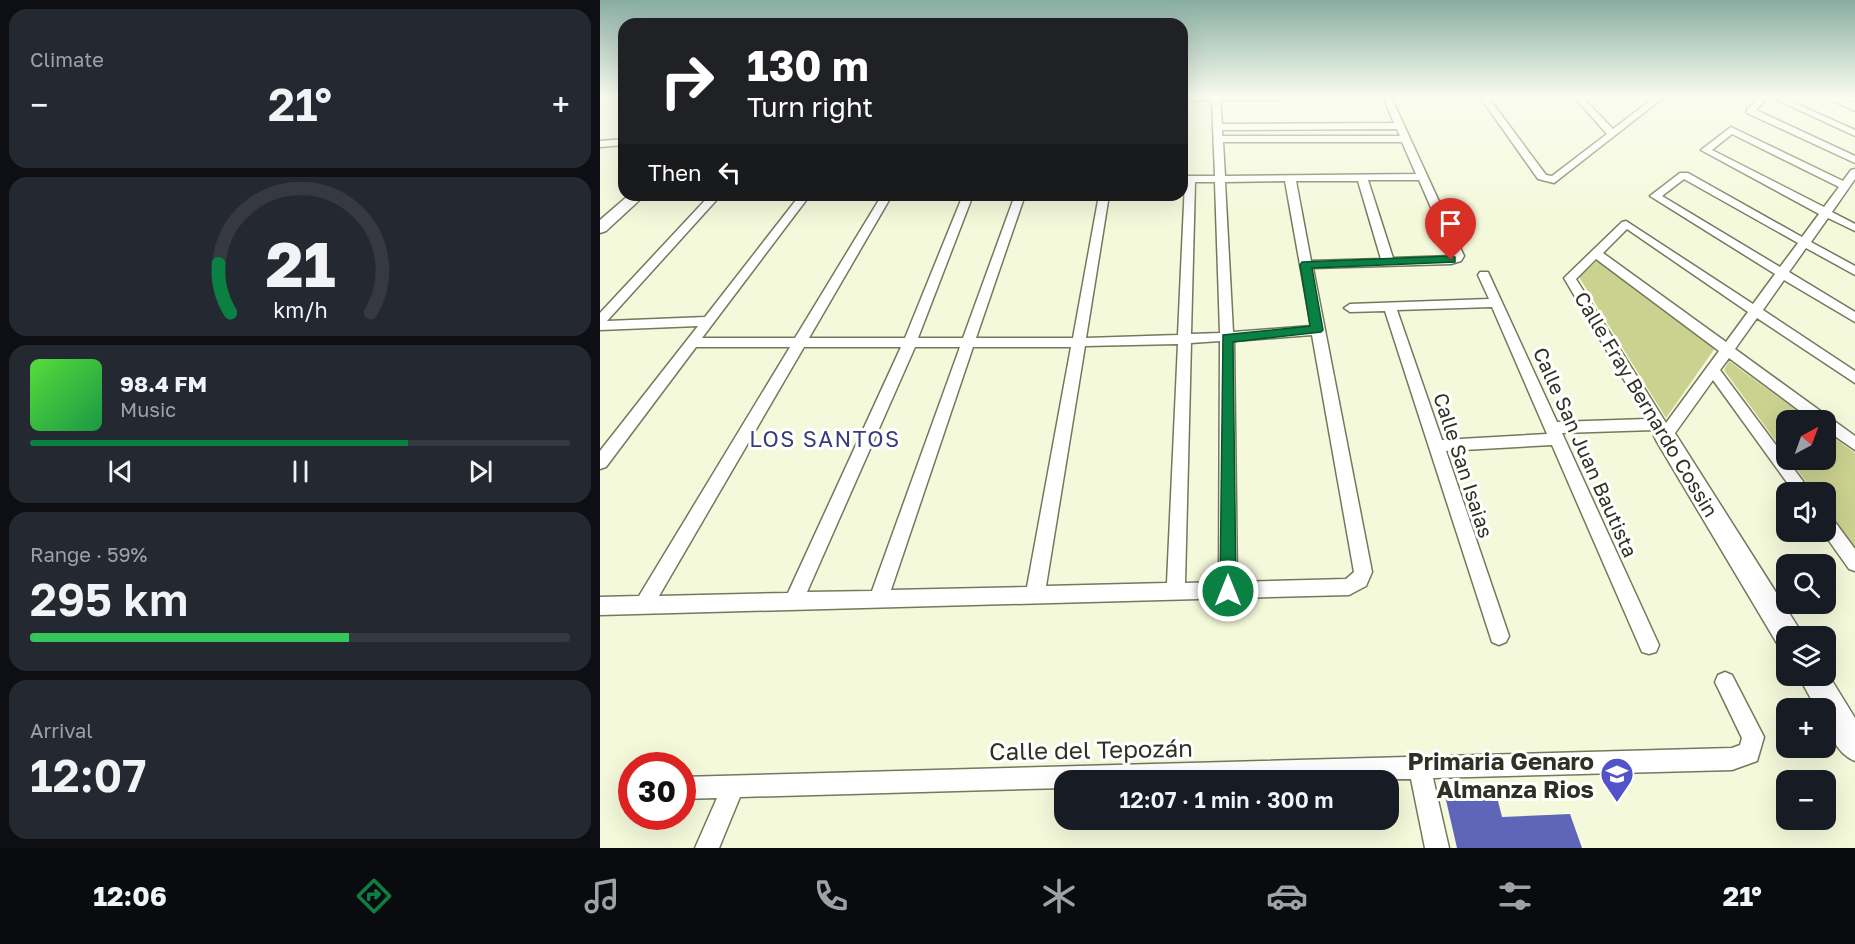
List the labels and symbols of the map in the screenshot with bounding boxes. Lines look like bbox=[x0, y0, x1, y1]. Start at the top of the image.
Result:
pin bbox=[1425, 198, 1476, 260]
street label: Calle Fray Bernardo Cossin bbox=[1570, 287, 1724, 521]
street label: Calle San Juan Bautista bbox=[1529, 343, 1643, 561]
street label: Calle San Isaias bbox=[1429, 390, 1499, 540]
north arrow bbox=[1776, 410, 1836, 470]
district label: LOS SANTOS bbox=[749, 425, 901, 452]
position arrow bbox=[1196, 559, 1260, 623]
street label: Calle del Tepozán bbox=[989, 733, 1193, 765]
place label: Primaria Genaro Almanza Rios bbox=[1408, 746, 1594, 803]
speed limit sign: 30 bbox=[618, 752, 696, 830]
school or university icon: Primaria Genaro Almanza Rios bbox=[1599, 756, 1635, 803]

